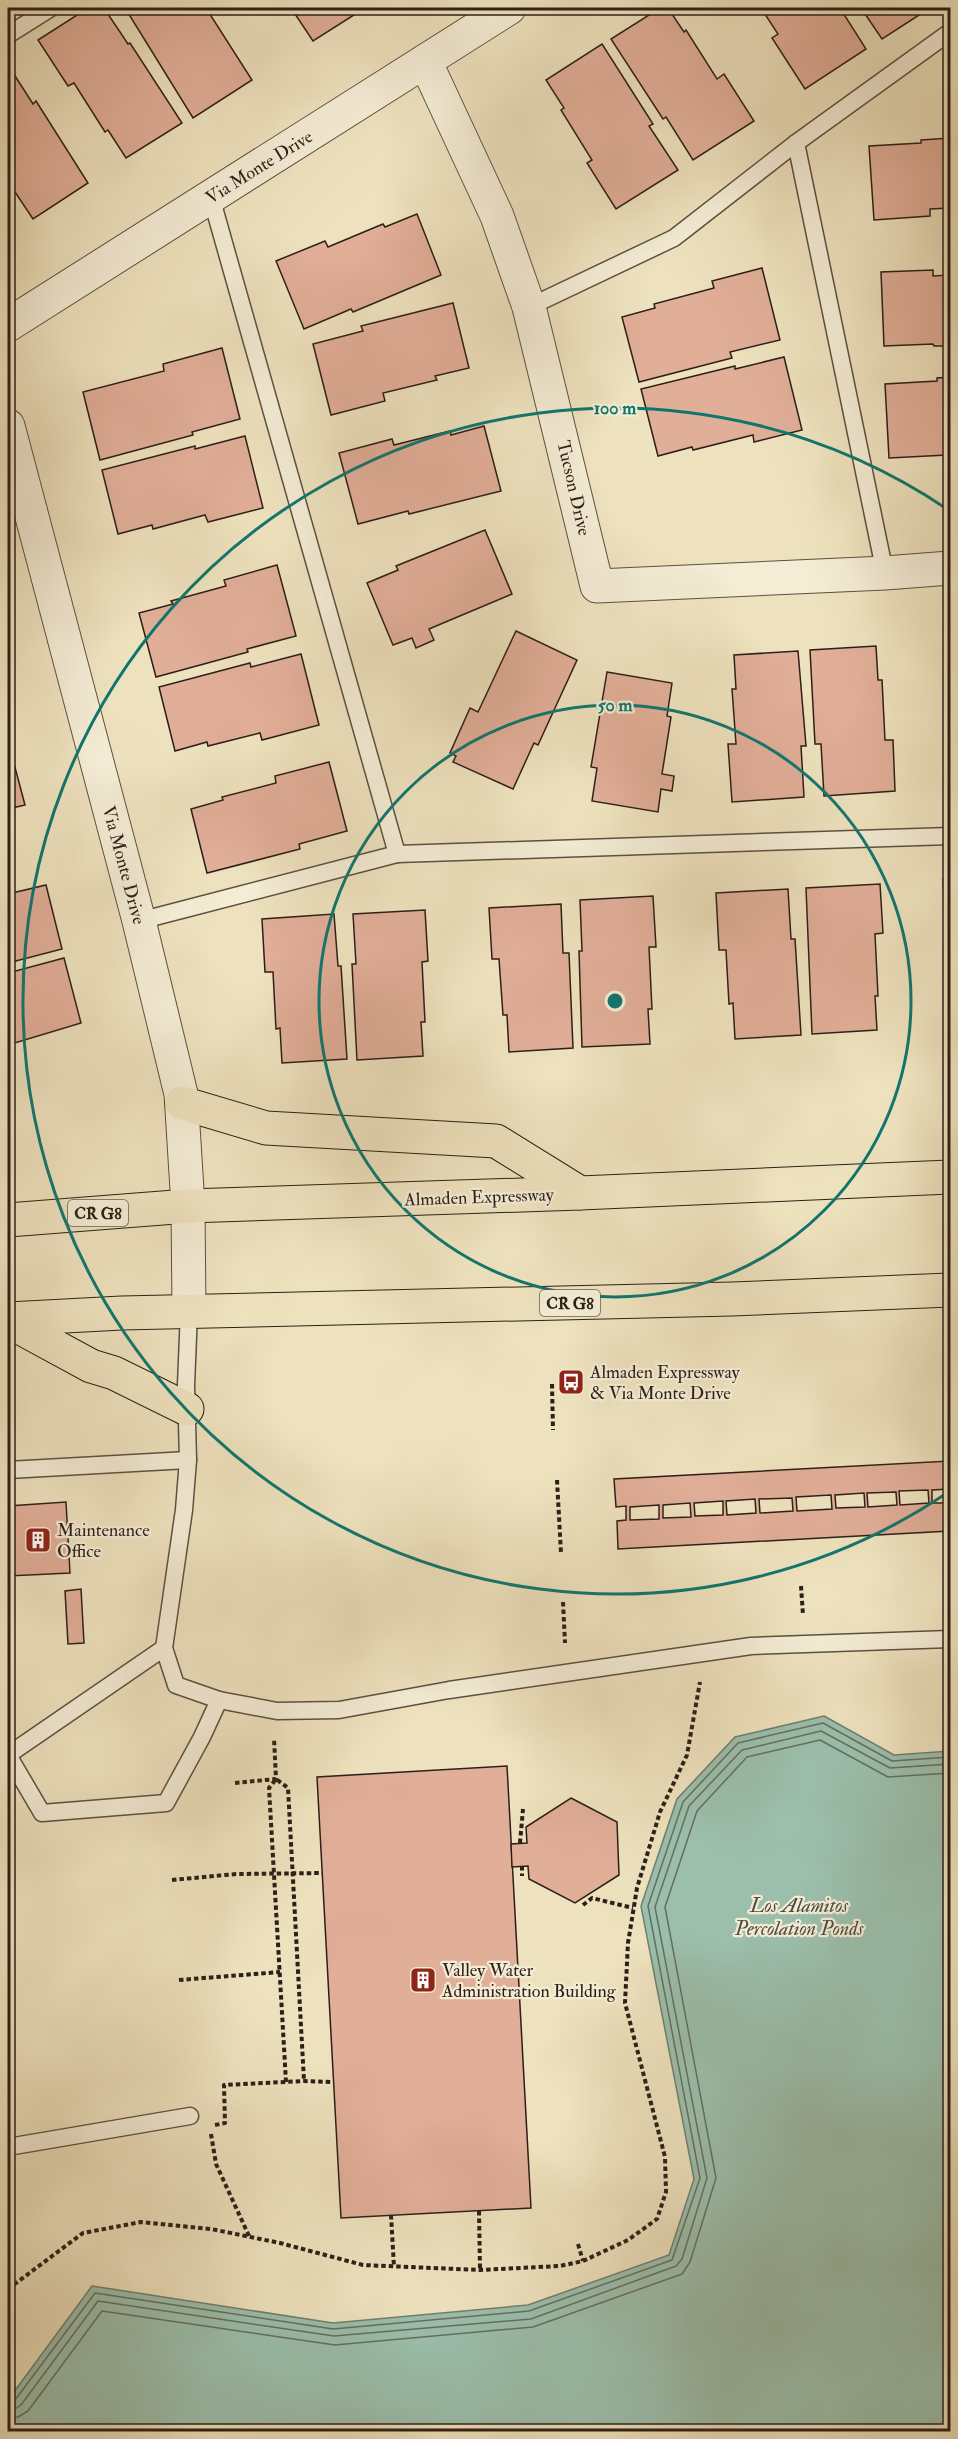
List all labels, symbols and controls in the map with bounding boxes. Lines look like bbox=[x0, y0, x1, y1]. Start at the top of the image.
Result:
street label: Via Monte Drive bbox=[201, 125, 317, 209]
text: 100 m bbox=[594, 397, 637, 420]
street label: Tucson Drive bbox=[551, 438, 596, 539]
text: 50 m bbox=[598, 694, 633, 717]
street label: Via Monte Drive bbox=[97, 803, 151, 927]
centre of rings bbox=[605, 991, 625, 1011]
street label: Almaden Expressway bbox=[403, 1183, 555, 1212]
road number: CR G8 bbox=[68, 1200, 128, 1226]
road number: CR G8 bbox=[540, 1290, 600, 1316]
place label: Almaden Expressway & Via Monte Drive bbox=[589, 1361, 741, 1405]
bus stop icon: Almaden Expressway & Via Monte Drive bbox=[556, 1367, 586, 1397]
place label: Maintenance Office bbox=[57, 1519, 150, 1563]
building icon: Maintenance Office bbox=[23, 1525, 53, 1555]
water label: Los Alamitos Percolation Ponds bbox=[734, 1893, 864, 1941]
place label: Valley Water Administration Building bbox=[441, 1959, 617, 2003]
building icon: Valley Water Administration Building bbox=[408, 1965, 438, 1995]

